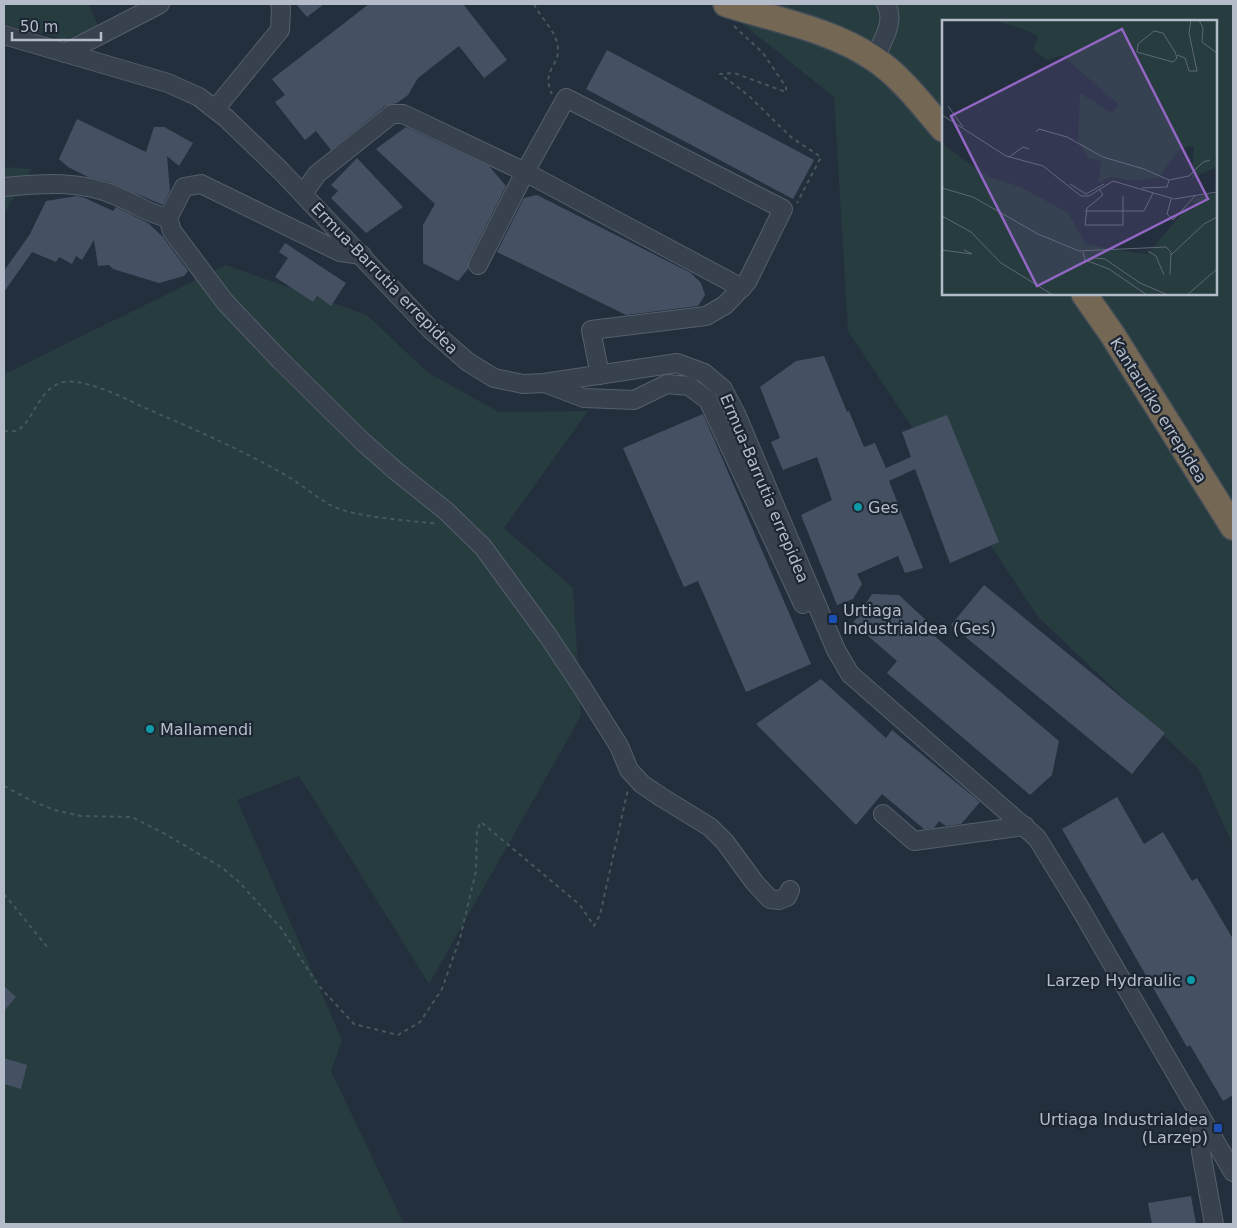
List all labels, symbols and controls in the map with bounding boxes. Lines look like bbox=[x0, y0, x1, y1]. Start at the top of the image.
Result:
scale bar bbox=[12, 10, 101, 42]
text: 50 m bbox=[20, 18, 58, 36]
inset map bbox=[942, 20, 1217, 295]
street label: Ermua-Barrutia errepidea bbox=[307, 199, 462, 358]
street label: Kantauriko errepidea bbox=[1106, 334, 1211, 486]
street label: Ermua-Barrutia errepidea bbox=[716, 391, 813, 585]
place label: Ges bbox=[868, 498, 899, 517]
marker: Ges bbox=[852, 501, 864, 513]
place label: Urtiaga Industrialdea (Ges) bbox=[843, 601, 996, 638]
marker: Urtiaga Industrialdea (Ges) bbox=[827, 613, 839, 625]
place label: Mallamendi bbox=[160, 720, 252, 739]
marker: Mallamendi bbox=[144, 723, 156, 735]
place label: Larzep Hydraulic bbox=[1046, 971, 1181, 990]
marker: Larzep Hydraulic bbox=[1185, 974, 1197, 986]
place label: Urtiaga Industrialdea (Larzep) bbox=[1039, 1110, 1208, 1147]
marker: Urtiaga Industrialdea (Larzep) bbox=[1212, 1122, 1224, 1134]

